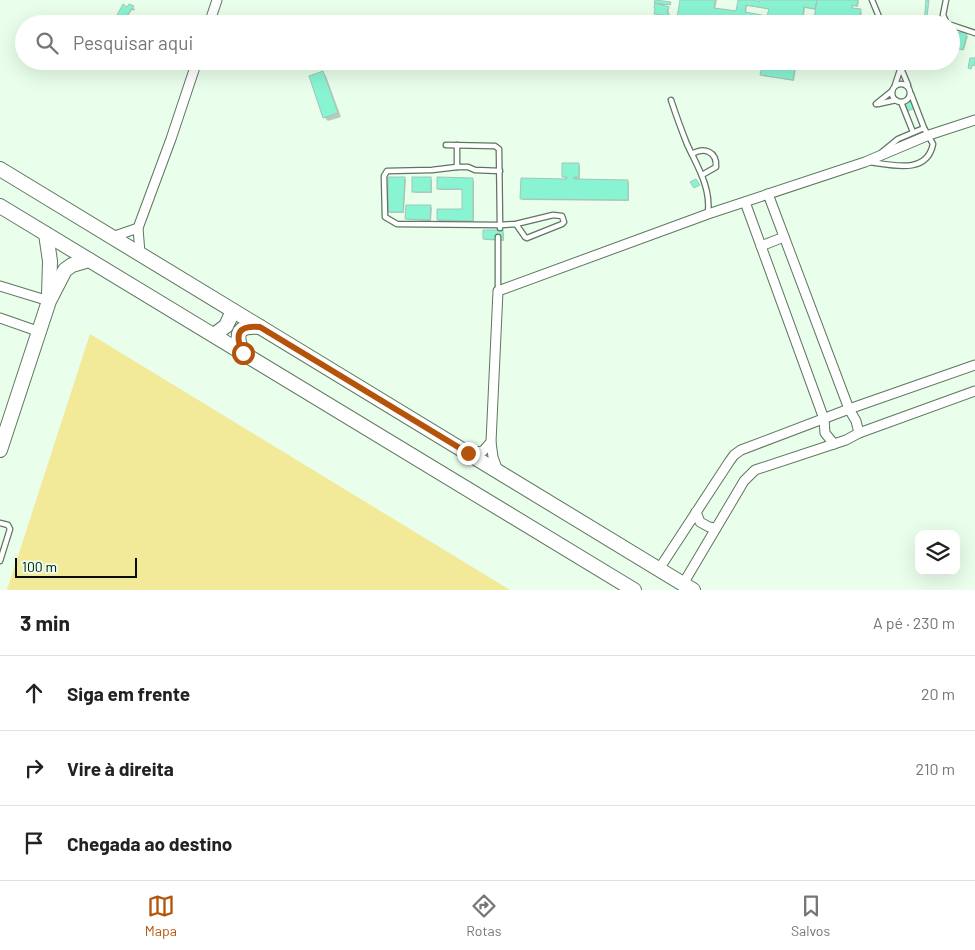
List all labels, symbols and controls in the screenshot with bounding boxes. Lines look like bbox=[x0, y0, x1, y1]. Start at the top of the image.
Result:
search box bbox=[15, 15, 960, 70]
icon: search bbox=[33, 29, 61, 57]
text: Pesquisar aqui bbox=[73, 31, 193, 54]
route start bbox=[232, 342, 255, 365]
route end bbox=[457, 442, 480, 465]
map controls bbox=[915, 530, 960, 575]
button: layers bbox=[915, 530, 960, 575]
scale bar bbox=[15, 555, 138, 578]
text: 100 m bbox=[22, 558, 57, 575]
text: 3 min bbox=[20, 610, 70, 635]
text: A pé · 230 m bbox=[873, 613, 955, 632]
icon: ahead bbox=[20, 679, 48, 707]
text: Siga em frente bbox=[67, 682, 190, 705]
text: 20 m bbox=[921, 684, 955, 703]
icon: right bbox=[20, 754, 48, 782]
text: Vire à direita bbox=[67, 757, 174, 780]
text: 210 m bbox=[916, 759, 955, 778]
icon: arrive bbox=[20, 829, 48, 857]
text: Chegada ao destino bbox=[67, 832, 232, 855]
tab: Mapa bbox=[145, 892, 177, 939]
tab: Rotas bbox=[466, 892, 501, 939]
tab: Salvos bbox=[791, 892, 830, 939]

